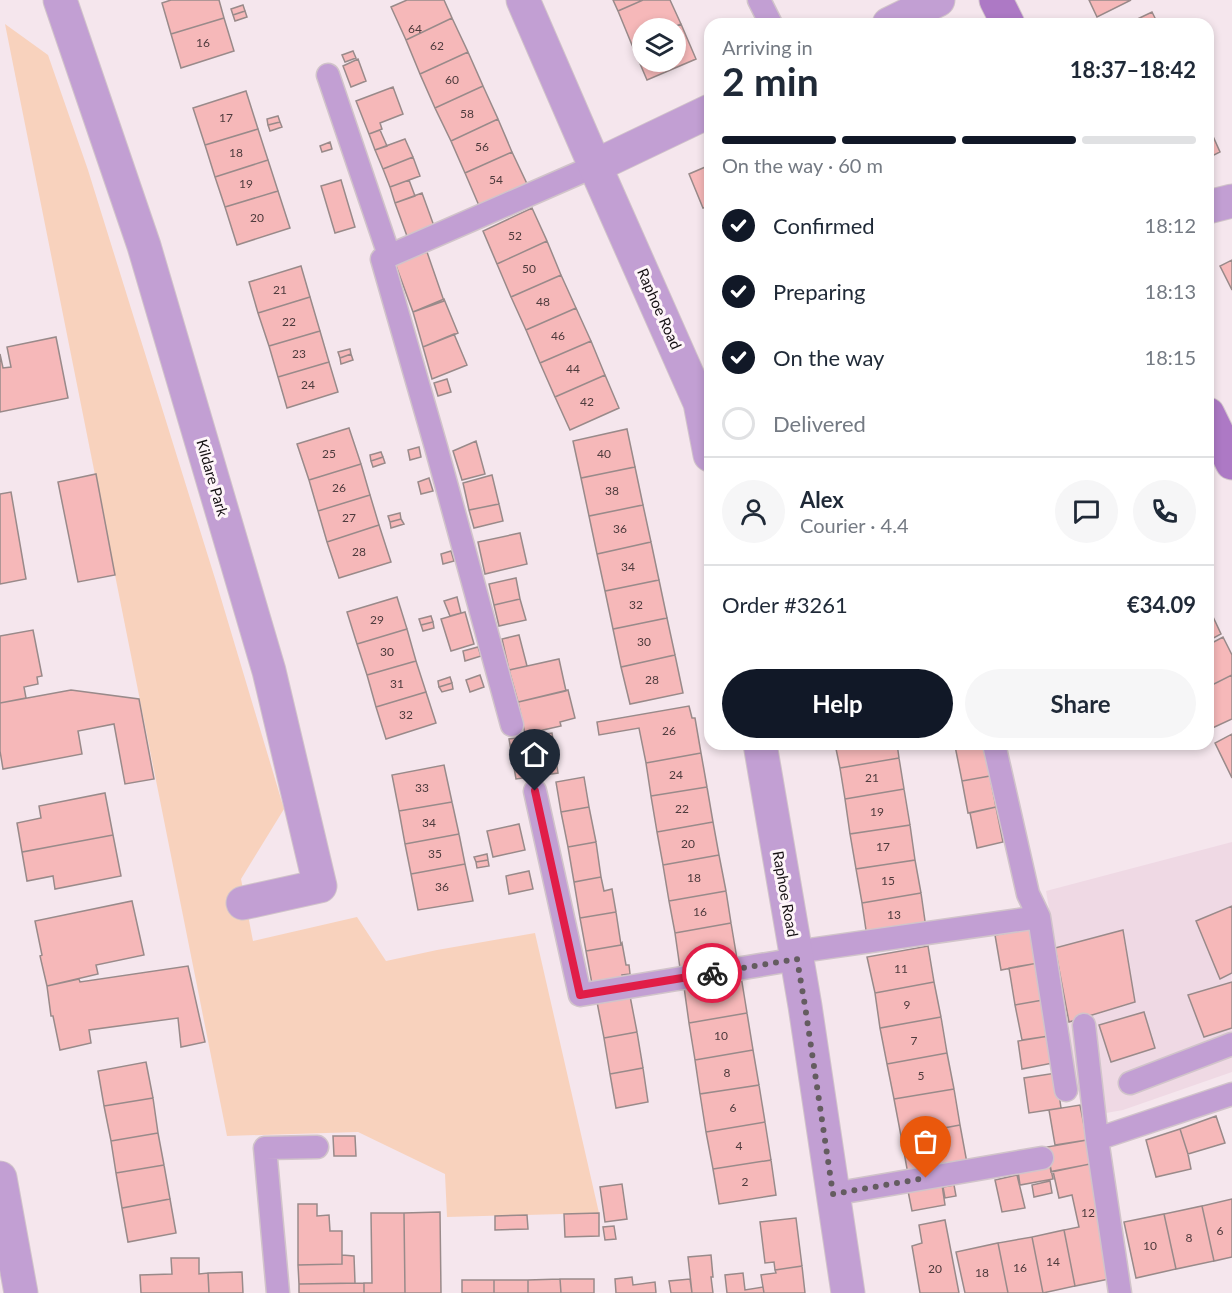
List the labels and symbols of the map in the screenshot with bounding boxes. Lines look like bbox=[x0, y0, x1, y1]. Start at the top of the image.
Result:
house number: 64 bbox=[408, 21, 422, 36]
house number: 16 bbox=[196, 35, 210, 50]
house number: 62 bbox=[430, 38, 444, 53]
house number: 60 bbox=[445, 72, 459, 87]
house number: 58 bbox=[460, 106, 474, 121]
house number: 17 bbox=[219, 110, 233, 125]
house number: 56 bbox=[475, 139, 489, 154]
house number: 18 bbox=[229, 145, 243, 160]
house number: 54 bbox=[489, 172, 503, 187]
house number: 19 bbox=[239, 176, 253, 191]
house number: 20 bbox=[250, 210, 264, 225]
house number: 52 bbox=[508, 228, 522, 243]
house number: 50 bbox=[522, 261, 536, 276]
street label: Raphoe Road bbox=[634, 265, 686, 352]
house number: 21 bbox=[273, 282, 287, 297]
house number: 48 bbox=[536, 294, 550, 309]
house number: 22 bbox=[282, 314, 296, 329]
house number: 46 bbox=[551, 328, 565, 343]
house number: 23 bbox=[292, 346, 306, 361]
house number: 44 bbox=[566, 361, 580, 376]
house number: 24 bbox=[301, 377, 315, 392]
house number: 42 bbox=[580, 394, 594, 409]
street label: Kildare Park bbox=[193, 437, 233, 519]
house number: 25 bbox=[322, 446, 336, 461]
house number: 40 bbox=[597, 446, 611, 461]
house number: 26 bbox=[332, 480, 346, 495]
house number: 38 bbox=[605, 483, 619, 498]
house number: 27 bbox=[342, 510, 356, 525]
house number: 36 bbox=[613, 521, 627, 536]
house number: 28 bbox=[352, 544, 366, 559]
house number: 34 bbox=[621, 559, 635, 574]
house number: 32 bbox=[629, 597, 643, 612]
house number: 29 bbox=[370, 612, 384, 627]
house number: 30 bbox=[637, 634, 651, 649]
house number: 30 bbox=[380, 644, 394, 659]
house number: 28 bbox=[645, 672, 659, 687]
house number: 31 bbox=[390, 676, 404, 691]
house number: 32 bbox=[399, 707, 413, 722]
house number: 26 bbox=[662, 723, 676, 738]
pin bbox=[509, 729, 560, 791]
house number: 24 bbox=[669, 767, 683, 782]
house number: 21 bbox=[865, 770, 879, 785]
house number: 33 bbox=[415, 780, 429, 795]
house number: 22 bbox=[675, 801, 689, 816]
house number: 19 bbox=[870, 804, 884, 819]
house number: 34 bbox=[422, 815, 436, 830]
house number: 20 bbox=[681, 836, 695, 851]
house number: 17 bbox=[876, 839, 890, 854]
house number: 35 bbox=[428, 846, 442, 861]
street label: Raphoe Road bbox=[770, 849, 802, 938]
house number: 18 bbox=[687, 870, 701, 885]
house number: 15 bbox=[881, 873, 895, 888]
house number: 36 bbox=[435, 879, 449, 894]
house number: 16 bbox=[693, 904, 707, 919]
house number: 13 bbox=[887, 907, 901, 922]
courier bbox=[682, 943, 742, 1003]
house number: 11 bbox=[894, 961, 908, 976]
house number: 9 bbox=[904, 997, 911, 1012]
house number: 10 bbox=[714, 1028, 728, 1043]
house number: 7 bbox=[911, 1033, 918, 1048]
house number: 8 bbox=[724, 1065, 731, 1080]
house number: 5 bbox=[918, 1068, 925, 1083]
house number: 6 bbox=[730, 1100, 737, 1115]
pin bbox=[900, 1116, 951, 1178]
house number: 4 bbox=[736, 1138, 743, 1153]
house number: 2 bbox=[742, 1174, 749, 1189]
house number: 12 bbox=[1081, 1205, 1095, 1220]
house number: 6 bbox=[1217, 1223, 1224, 1238]
house number: 8 bbox=[1186, 1230, 1193, 1245]
house number: 10 bbox=[1143, 1238, 1157, 1253]
house number: 14 bbox=[1046, 1254, 1060, 1269]
house number: 16 bbox=[1013, 1260, 1027, 1275]
house number: 20 bbox=[928, 1261, 942, 1276]
house number: 18 bbox=[975, 1265, 989, 1280]

